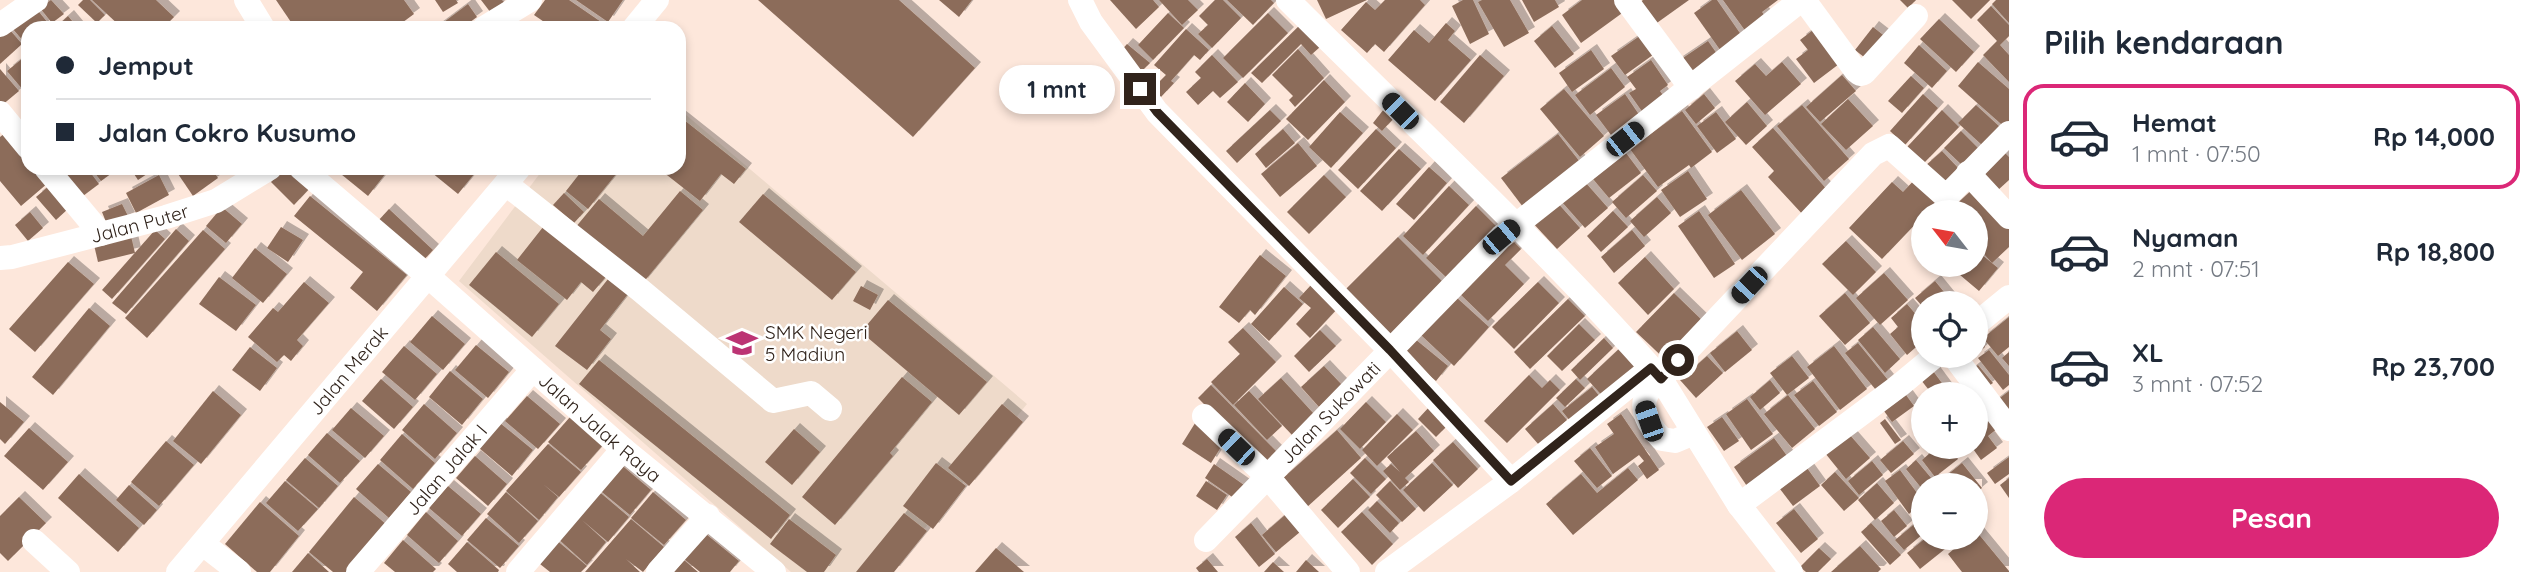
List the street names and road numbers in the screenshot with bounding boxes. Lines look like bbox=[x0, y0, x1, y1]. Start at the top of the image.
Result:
street label: Jalan Puter bbox=[88, 198, 193, 248]
street label: Jalan Merak bbox=[304, 321, 393, 420]
street label: Jalan Sukowati bbox=[1275, 356, 1385, 469]
street label: Jalan Jalak Raya bbox=[534, 368, 666, 487]
street label: Jalan Jalak I bbox=[400, 419, 492, 520]

